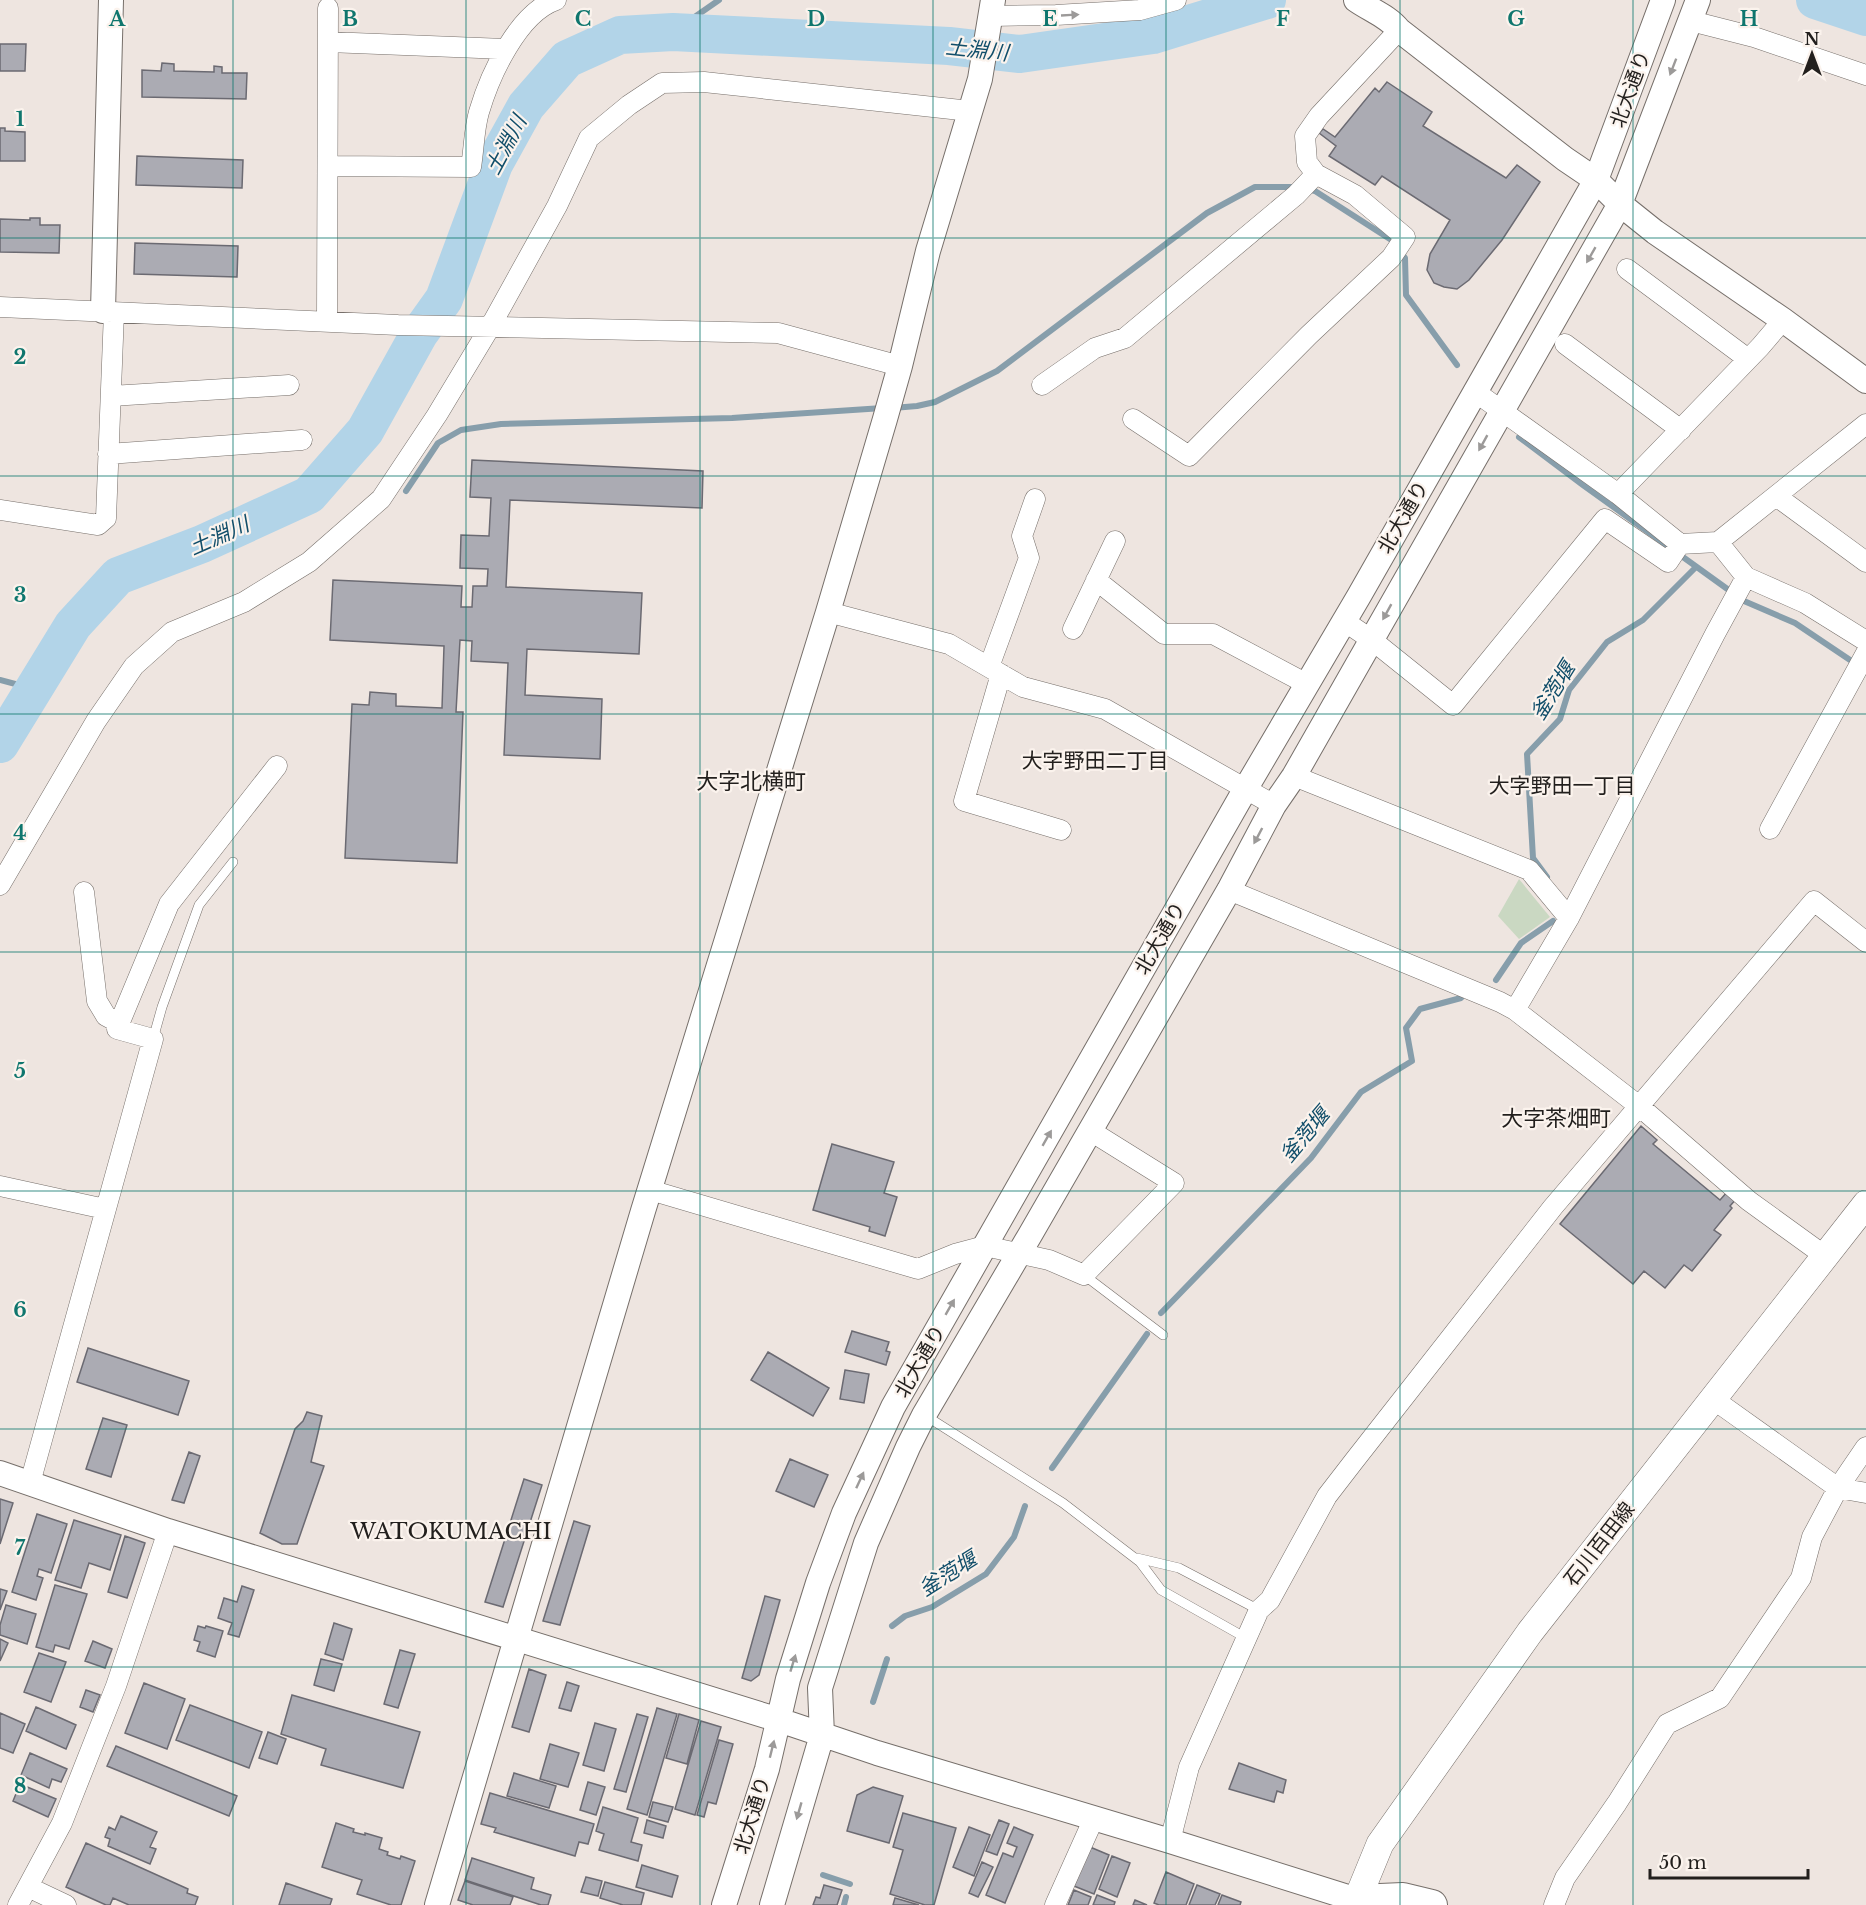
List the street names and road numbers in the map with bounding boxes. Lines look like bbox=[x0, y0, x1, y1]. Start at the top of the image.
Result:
street label: 北大通り bbox=[1605, 47, 1655, 131]
street label: 北大通り bbox=[1373, 476, 1433, 558]
street label: 北大通り bbox=[1130, 897, 1190, 979]
street label: 北大通り bbox=[890, 1320, 950, 1402]
street label: 石川百田線 bbox=[1559, 1497, 1639, 1591]
street label: 北大通り bbox=[729, 1773, 775, 1857]

